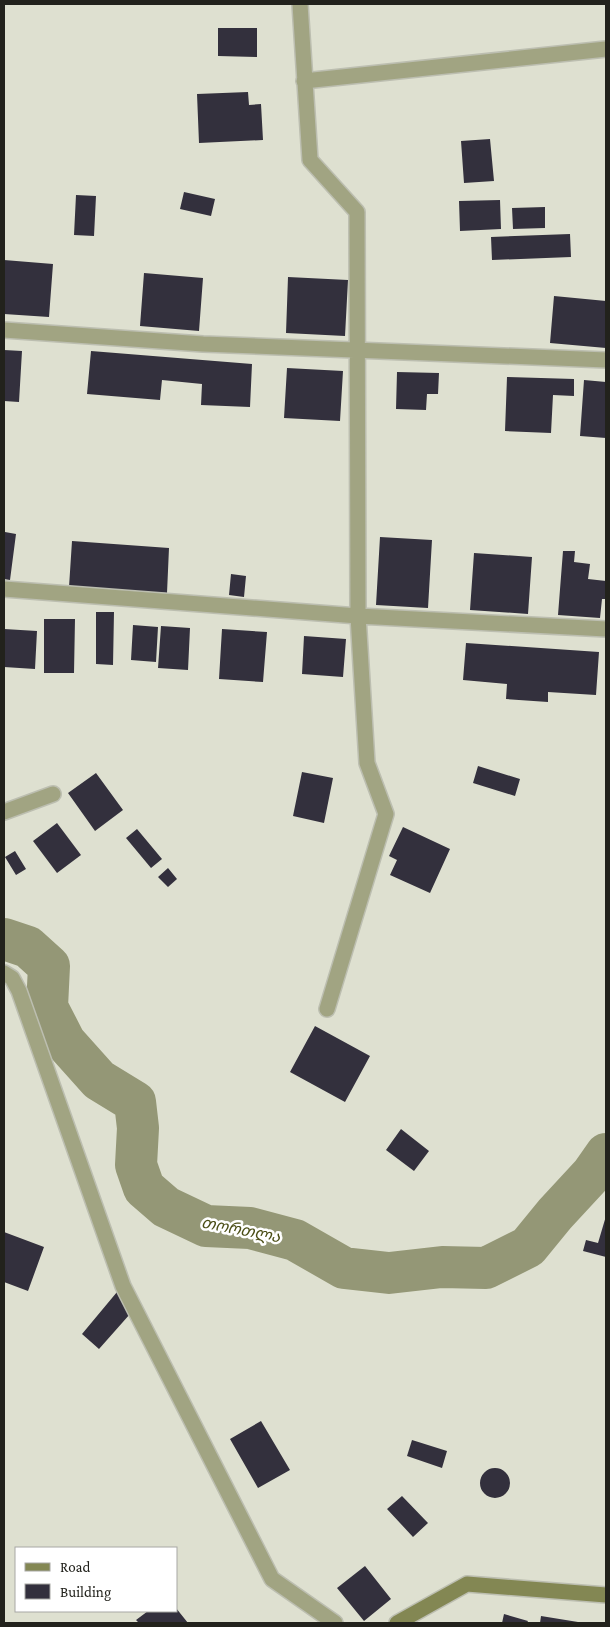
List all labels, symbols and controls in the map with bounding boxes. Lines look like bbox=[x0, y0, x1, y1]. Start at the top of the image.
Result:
water label: თორთლა bbox=[200, 1214, 282, 1246]
legend bbox=[15, 1547, 178, 1612]
text: Road bbox=[60, 1559, 91, 1575]
text: Building bbox=[60, 1584, 111, 1601]

